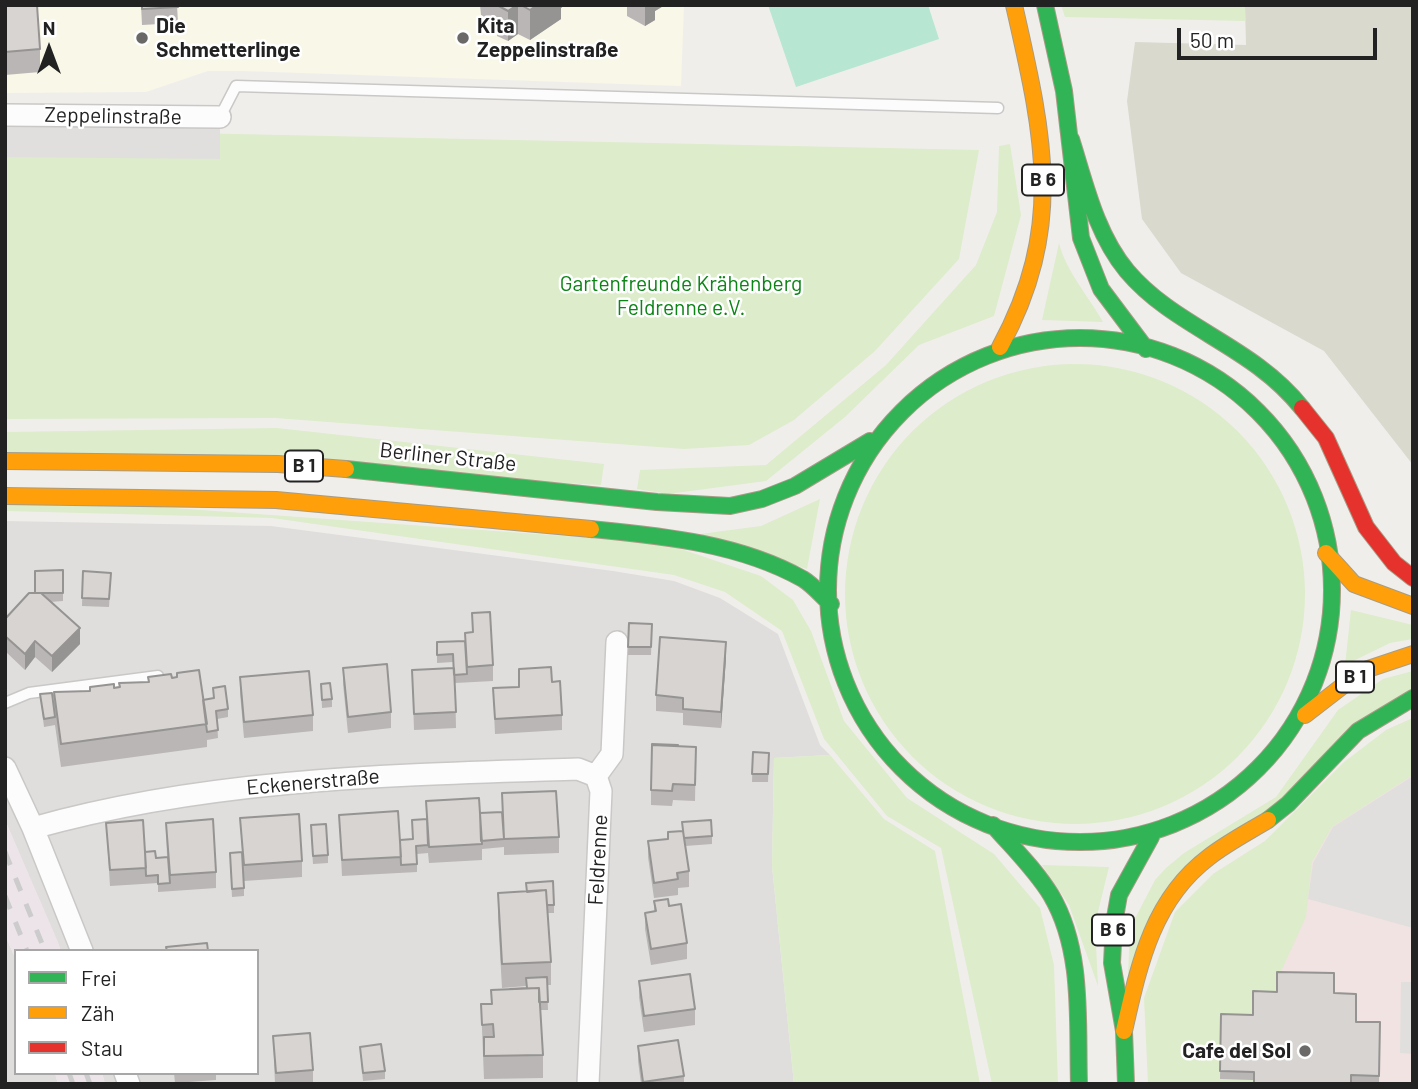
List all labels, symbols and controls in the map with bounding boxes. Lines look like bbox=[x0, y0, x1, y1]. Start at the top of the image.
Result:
place label: Die Schmetterlinge bbox=[156, 13, 300, 63]
place label: Kita Zeppelinstraße bbox=[477, 13, 618, 63]
north arrow bbox=[14, 14, 84, 84]
scale bar bbox=[1180, 14, 1380, 58]
text: N bbox=[43, 16, 55, 39]
text: 50 m bbox=[1190, 27, 1234, 52]
marker: Die Schmetterlinge bbox=[134, 30, 150, 46]
marker: Kita Zeppelinstraße bbox=[455, 30, 471, 46]
street label: Zeppelinstraße bbox=[44, 102, 182, 130]
road number: B 6 bbox=[1022, 164, 1064, 196]
park label: Gartenfreunde Krähenberg Feldrenne e.V. bbox=[560, 271, 802, 321]
street label: Berliner Straße bbox=[378, 437, 518, 477]
road number: B 1 bbox=[285, 450, 323, 481]
road number: B 1 bbox=[1336, 662, 1374, 692]
street label: Eckenerstraße bbox=[245, 764, 381, 800]
street label: Feldrenne bbox=[583, 814, 613, 906]
road number: B 6 bbox=[1092, 914, 1134, 946]
legend bbox=[14, 949, 259, 1075]
text: Frei bbox=[81, 965, 117, 990]
text: Zäh bbox=[81, 1000, 115, 1025]
text: Stau bbox=[81, 1035, 123, 1060]
place label: Cafe del Sol bbox=[1182, 1038, 1291, 1064]
marker: Cafe del Sol bbox=[1297, 1043, 1313, 1059]

